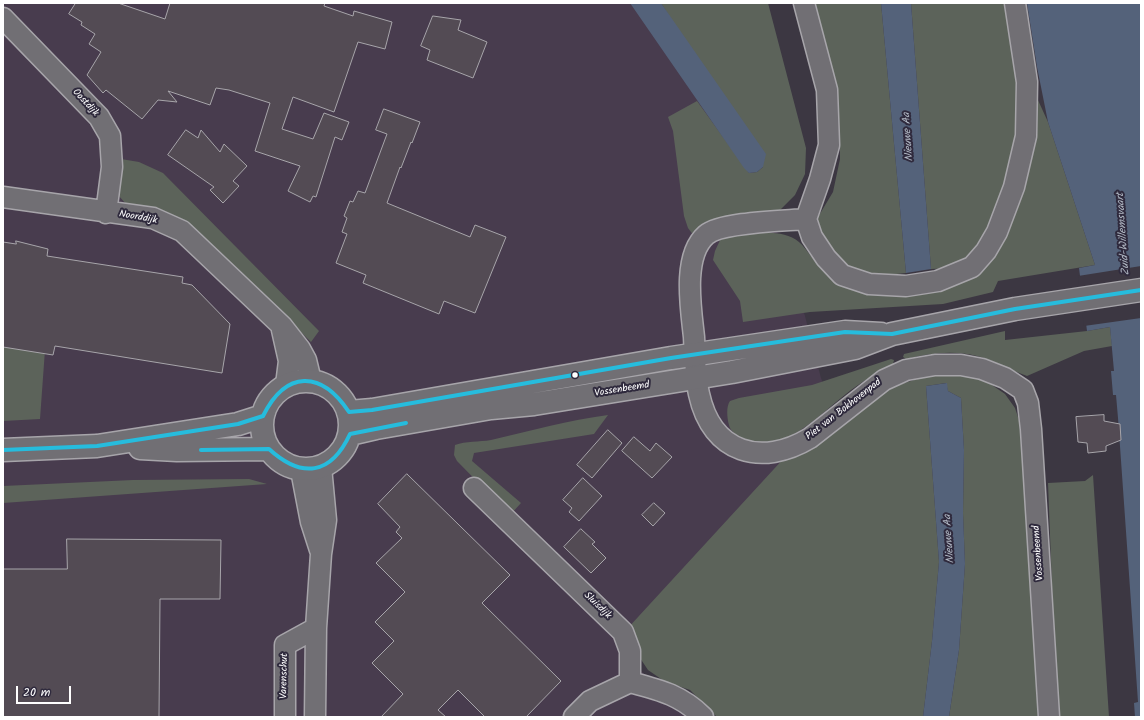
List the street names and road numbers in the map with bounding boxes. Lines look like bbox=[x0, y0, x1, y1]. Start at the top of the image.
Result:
street label: Oostdijk bbox=[69, 87, 101, 119]
street label: Noorddijk bbox=[118, 209, 158, 227]
street label: Piet van Bokhovenpad bbox=[804, 377, 884, 443]
street label: Vossenbeemd bbox=[594, 380, 650, 400]
street label: Vossenbeemd bbox=[1031, 525, 1047, 581]
street label: Sluisdijk bbox=[581, 590, 613, 622]
street label: Varenschut bbox=[279, 653, 291, 699]

